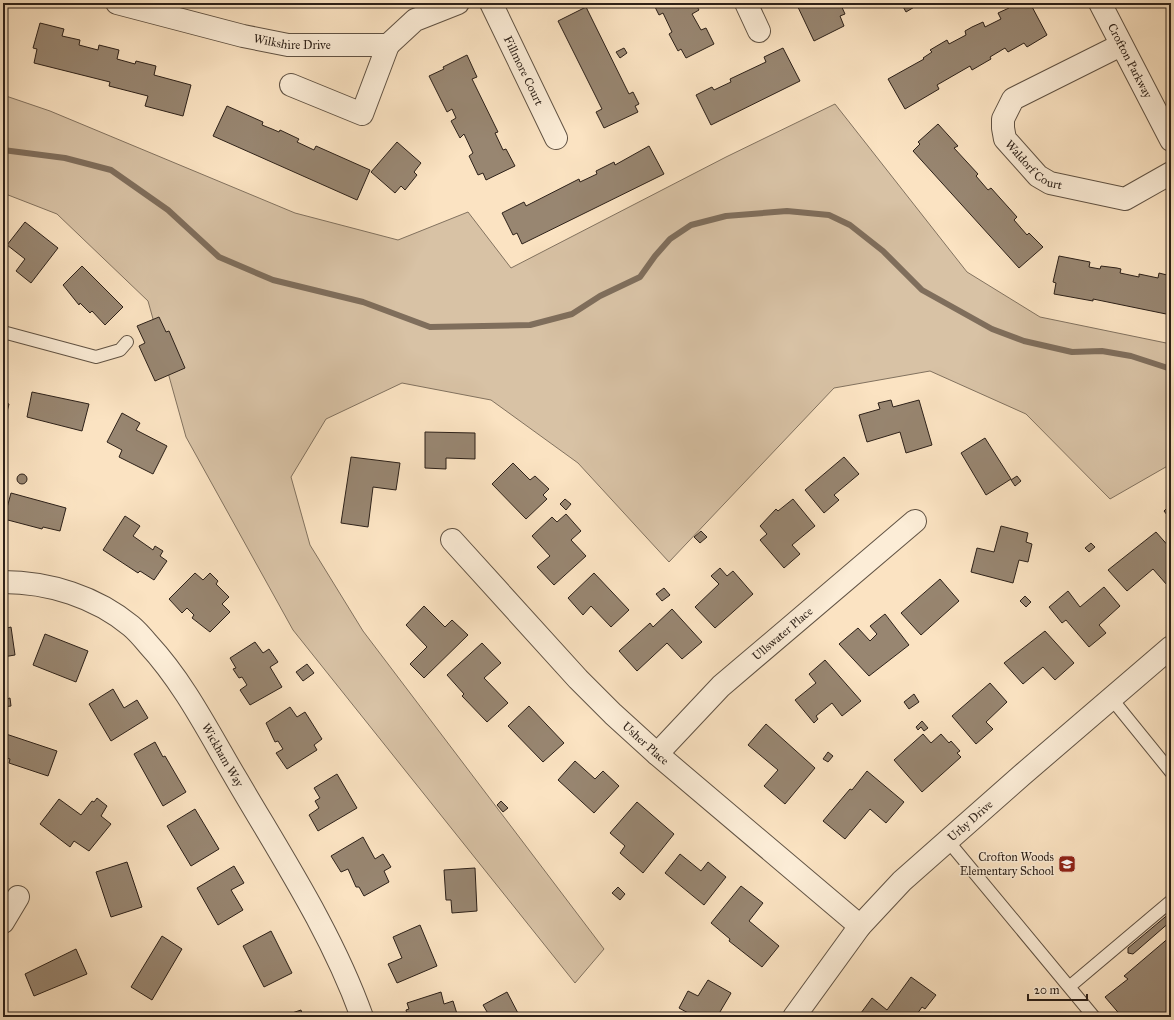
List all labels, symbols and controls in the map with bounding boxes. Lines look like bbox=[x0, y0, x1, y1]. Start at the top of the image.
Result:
street label: Crofton Parkway bbox=[1105, 21, 1155, 101]
street label: Wilkshire Drive bbox=[252, 31, 331, 52]
street label: Fillmore Court bbox=[501, 34, 547, 108]
street label: Waldorf Court bbox=[1002, 137, 1064, 193]
street label: Ullswater Place bbox=[749, 604, 815, 663]
street label: Usher Place bbox=[619, 719, 672, 768]
street label: Wickham Way bbox=[199, 721, 247, 790]
street label: Urby Drive bbox=[945, 797, 996, 844]
place label: Crofton Woods Elementary School bbox=[960, 850, 1055, 878]
school or university icon: Crofton Woods Elementary School bbox=[1057, 854, 1077, 874]
scale bar bbox=[1028, 976, 1087, 1002]
text: 20 m bbox=[1034, 983, 1060, 997]

